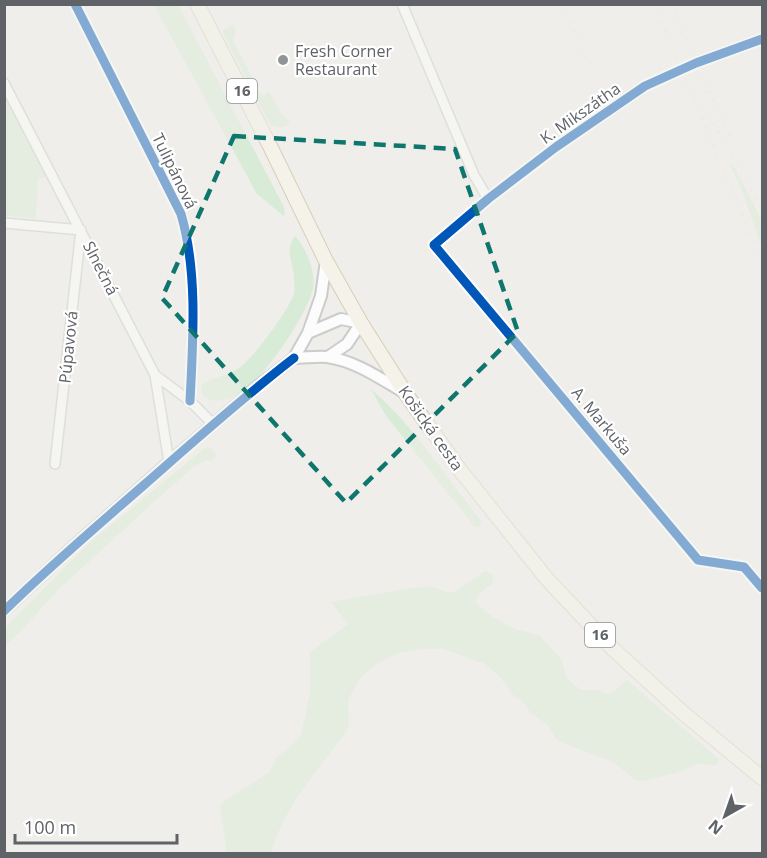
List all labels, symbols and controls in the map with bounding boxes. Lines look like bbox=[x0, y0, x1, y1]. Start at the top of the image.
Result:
place label: Fresh Corner Restaurant bbox=[295, 40, 392, 80]
marker: Fresh Corner Restaurant bbox=[276, 53, 290, 67]
street label: K. Mikszátha bbox=[535, 77, 625, 149]
road number: 16 bbox=[227, 79, 257, 103]
street label: Tulipánová bbox=[147, 129, 203, 213]
street label: Slnečná bbox=[78, 237, 124, 299]
street label: Púpavová bbox=[53, 310, 83, 384]
street label: Košická cesta bbox=[394, 381, 468, 475]
street label: A. Markuša bbox=[567, 382, 637, 460]
road number: 16 bbox=[585, 623, 615, 647]
north arrow bbox=[695, 786, 755, 846]
scale bar bbox=[15, 807, 177, 845]
text: 100 m bbox=[24, 815, 76, 839]
text: N bbox=[703, 815, 727, 840]

